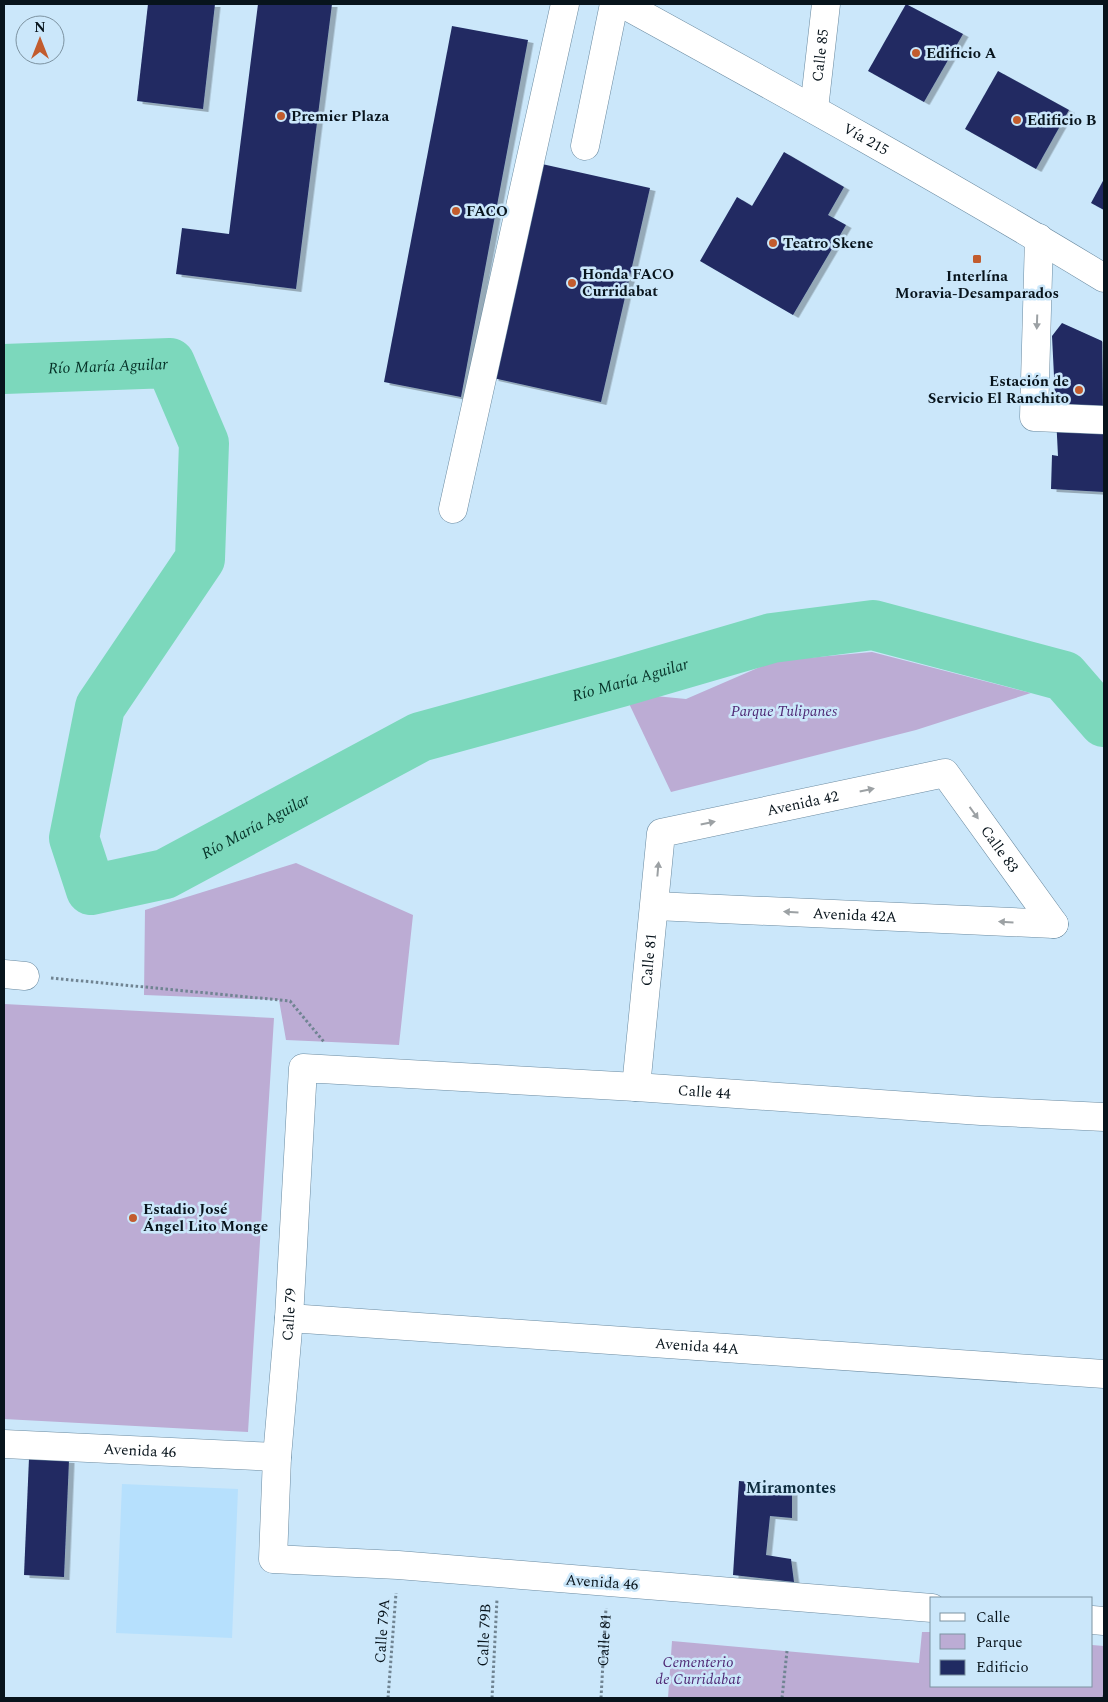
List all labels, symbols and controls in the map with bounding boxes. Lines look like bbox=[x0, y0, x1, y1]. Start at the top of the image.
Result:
north arrow bbox=[15, 15, 65, 65]
text: N bbox=[34, 17, 46, 38]
street label: Calle 85 bbox=[806, 28, 835, 83]
place label: Edificio A bbox=[926, 42, 997, 65]
marker: Edificio A bbox=[910, 47, 922, 59]
place label: Premier Plaza bbox=[291, 105, 389, 128]
place label: Edificio B bbox=[1027, 109, 1097, 132]
marker: Premier Plaza bbox=[275, 110, 287, 122]
marker: Edificio B bbox=[1011, 114, 1023, 126]
street label: Vía 215 bbox=[839, 117, 893, 162]
place label: FACO bbox=[466, 200, 508, 223]
marker: FACO bbox=[450, 205, 462, 217]
place label: Teatro Skene bbox=[783, 232, 874, 255]
marker: Teatro Skene bbox=[767, 237, 779, 249]
marker: Interlína Moravia-Desamparados bbox=[971, 253, 983, 265]
place label: Honda FACO Curridabat bbox=[582, 263, 674, 303]
place label: Interlína Moravia-Desamparados bbox=[895, 265, 1059, 305]
marker: Honda FACO Curridabat bbox=[566, 277, 578, 289]
one-way arrow bbox=[1032, 314, 1040, 330]
water label: Río María Aguilar bbox=[48, 352, 169, 380]
place label: Estación de Servicio El Ranchito bbox=[928, 370, 1069, 410]
marker: Estación de Servicio El Ranchito bbox=[1073, 384, 1085, 396]
water label: Río María Aguilar bbox=[569, 652, 692, 708]
park label: Parque Tulipanes bbox=[731, 700, 838, 723]
street label: Avenida 42 bbox=[765, 785, 841, 822]
one-way arrow bbox=[860, 785, 876, 793]
water label: Río María Aguilar bbox=[197, 787, 315, 865]
one-way arrow bbox=[969, 806, 979, 820]
one-way arrow bbox=[701, 819, 716, 827]
street label: Calle 83 bbox=[974, 821, 1024, 878]
one-way arrow bbox=[654, 861, 662, 877]
street label: Avenida 42A bbox=[812, 902, 897, 929]
one-way arrow bbox=[782, 908, 798, 916]
one-way arrow bbox=[997, 918, 1013, 926]
street label: Calle 81 bbox=[635, 932, 663, 987]
street label: Calle 44 bbox=[677, 1079, 732, 1106]
place label: Estadio José Ángel Lito Monge bbox=[143, 1198, 268, 1238]
marker: Estadio José Ángel Lito Monge bbox=[127, 1212, 139, 1224]
street label: Calle 79 bbox=[276, 1287, 303, 1342]
street label: Avenida 44A bbox=[654, 1332, 740, 1361]
street label: Avenida 46 bbox=[103, 1438, 177, 1464]
district label: Miramontes bbox=[746, 1476, 836, 1500]
street label: Avenida 46 bbox=[565, 1568, 640, 1597]
legend bbox=[930, 1597, 1093, 1687]
street label: Calle 79A bbox=[369, 1598, 396, 1664]
street label: Calle 79B bbox=[471, 1603, 498, 1667]
text: Calle bbox=[976, 1606, 1010, 1629]
street label: Calle 81 bbox=[592, 1613, 618, 1667]
text: Parque bbox=[976, 1631, 1023, 1654]
park label: Cementerio de Curridabat bbox=[655, 1651, 741, 1691]
text: Edificio bbox=[976, 1656, 1029, 1679]

